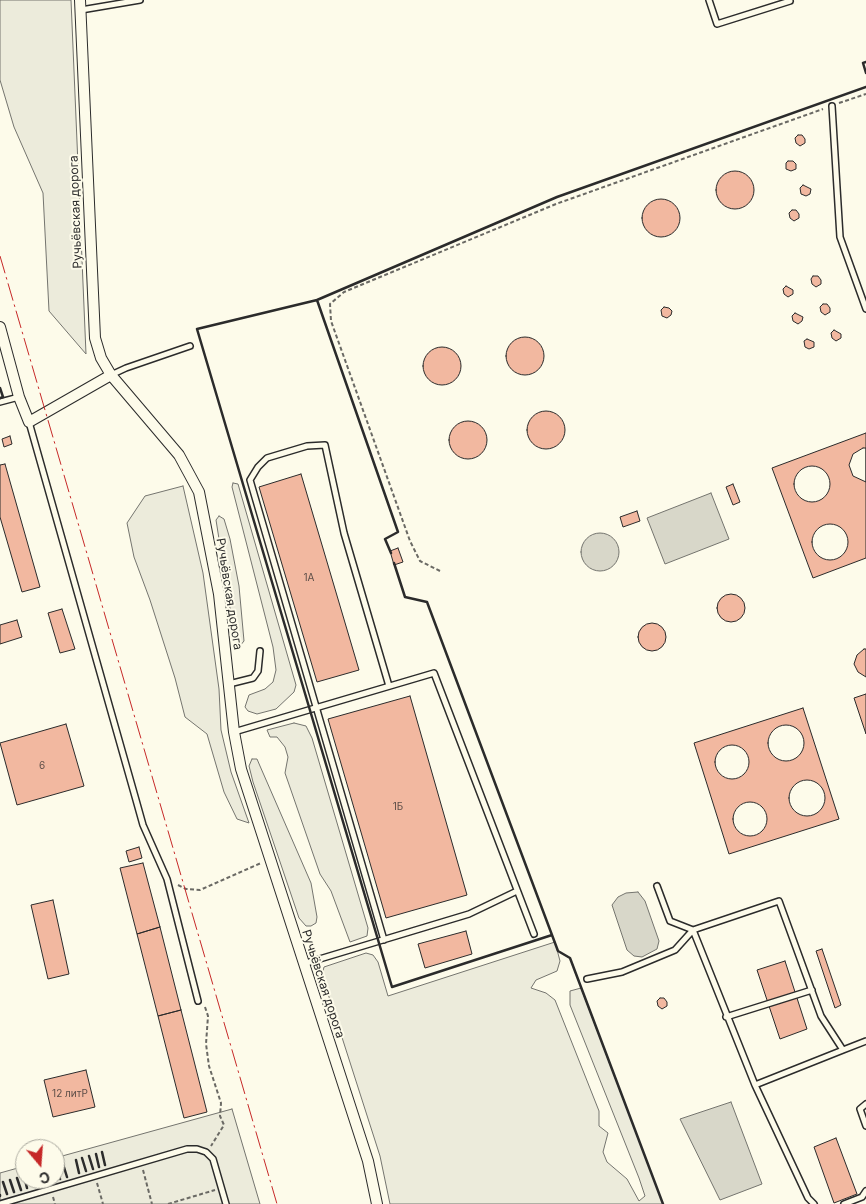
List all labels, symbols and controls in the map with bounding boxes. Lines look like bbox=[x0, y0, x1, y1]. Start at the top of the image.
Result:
street label: Ручьёвская дорога bbox=[67, 155, 85, 269]
street label: Ручьёвская дорога bbox=[213, 537, 245, 651]
house number: 1А bbox=[304, 572, 314, 584]
house number: 6 bbox=[39, 760, 45, 772]
house number: 1Б bbox=[393, 801, 403, 813]
street label: Ручьёвская дорога bbox=[299, 928, 347, 1040]
house number: 12 литР bbox=[52, 1088, 88, 1100]
north arrow bbox=[15, 1139, 65, 1189]
text: С bbox=[37, 1168, 52, 1187]

